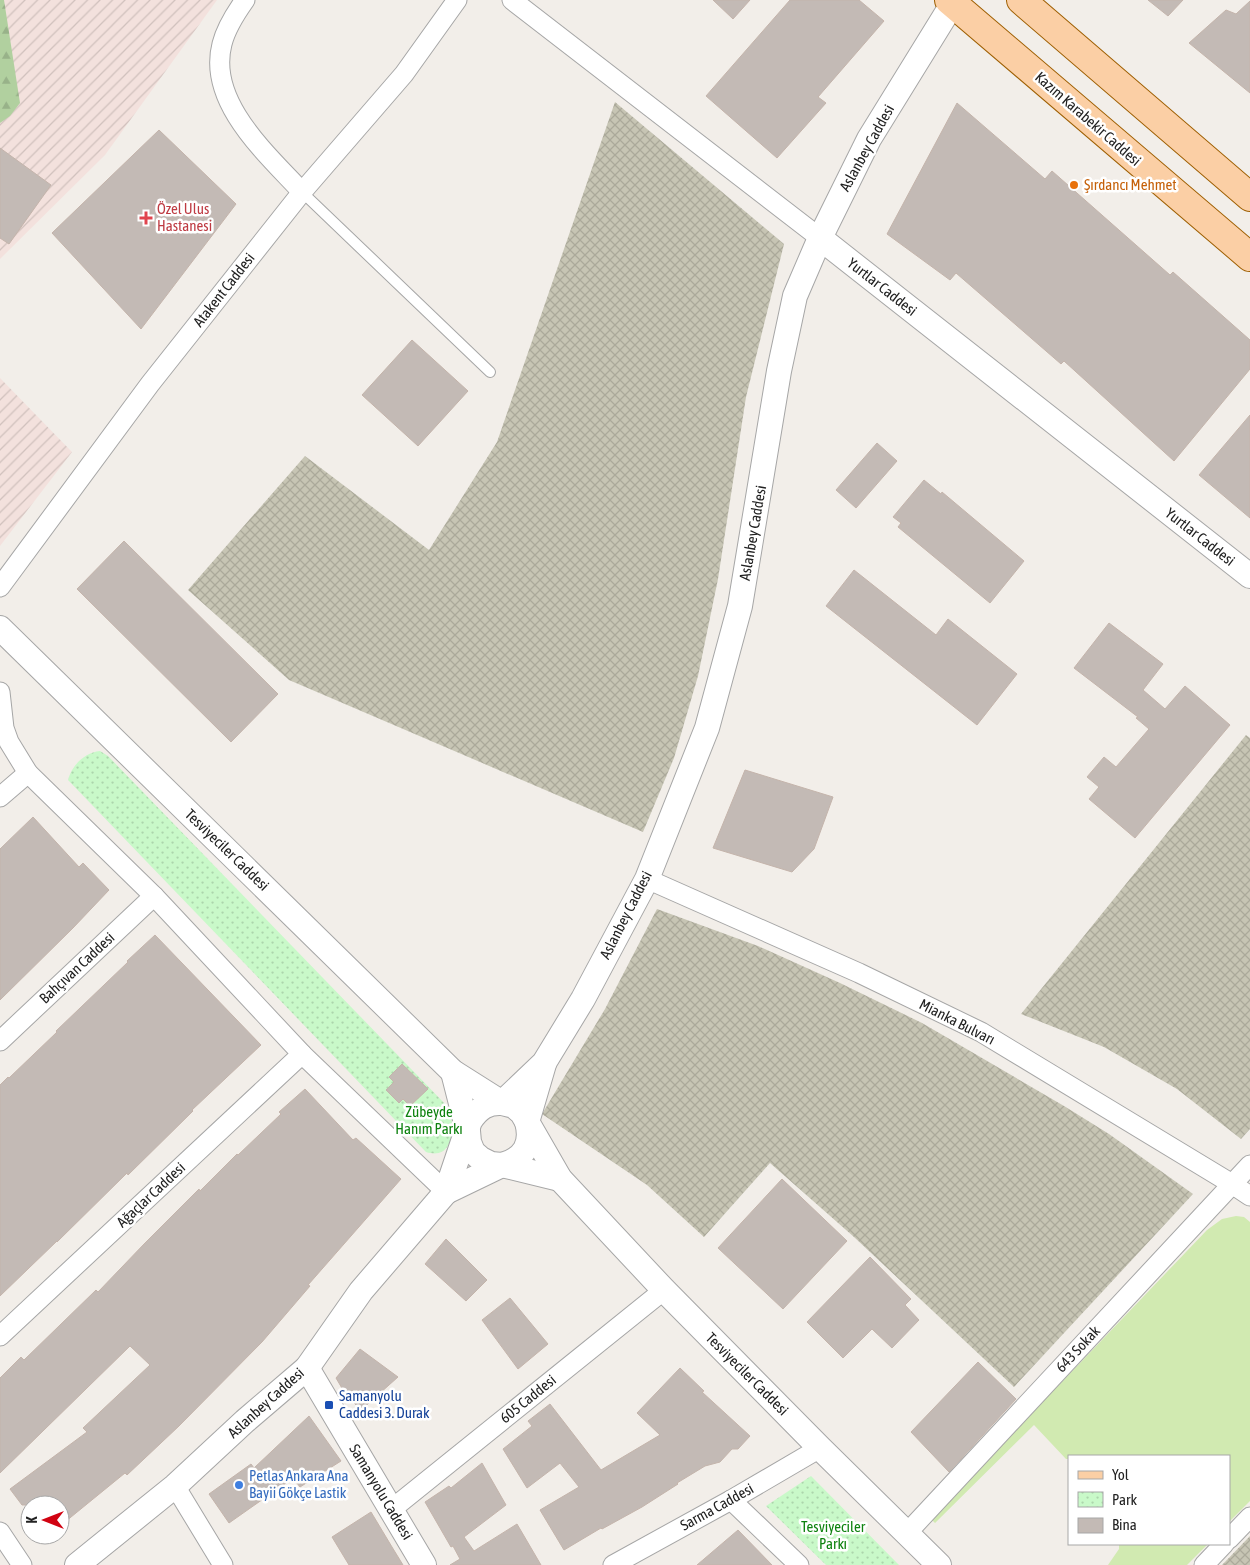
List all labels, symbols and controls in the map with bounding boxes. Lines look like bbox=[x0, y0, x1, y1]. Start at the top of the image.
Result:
street label: Kazım Karabekir Caddesi bbox=[1032, 68, 1145, 169]
street label: Aslanbey Caddesi bbox=[836, 101, 897, 194]
place label: Şırdancı Mehmet bbox=[1084, 176, 1177, 193]
marker: Şırdancı Mehmet bbox=[1068, 179, 1080, 191]
place label: Özel Ulus Hastanesi bbox=[157, 200, 212, 234]
marker: Özel Ulus Hastanesi bbox=[139, 211, 153, 225]
street label: Atakent Caddesi bbox=[190, 249, 258, 330]
street label: Yurtlar Caddesi bbox=[844, 254, 920, 319]
street label: Aslanbey Caddesi bbox=[736, 484, 769, 582]
street label: Yurtlar Caddesi bbox=[1162, 504, 1238, 569]
street label: Tesviyeciler Caddesi bbox=[182, 805, 273, 894]
street label: Aslanbey Caddesi bbox=[596, 868, 655, 962]
street label: Bahçıvan Caddesi bbox=[36, 929, 118, 1007]
street label: Mianka Bulvarı bbox=[917, 995, 998, 1048]
park label: Zübeyde Hanım Parkı bbox=[395, 1103, 463, 1137]
street label: Ağaçlar Caddesi bbox=[113, 1159, 188, 1231]
street label: 643 Sokak bbox=[1052, 1322, 1103, 1375]
street label: Tesviyeciler Caddesi bbox=[703, 1329, 792, 1418]
street label: Aslanbey Caddesi bbox=[224, 1364, 307, 1441]
street label: 605 Caddesi bbox=[496, 1371, 559, 1426]
place label: Samanyolu Caddesi 3. Durak bbox=[339, 1387, 430, 1421]
marker: Samanyolu Caddesi 3. Durak bbox=[323, 1399, 335, 1411]
street label: Samanyolu Caddesi bbox=[346, 1441, 417, 1542]
legend bbox=[1068, 1455, 1230, 1545]
text: Yol bbox=[1112, 1466, 1129, 1483]
place label: Petlas Ankara Ana Bayii Gökçe Lastik bbox=[249, 1467, 349, 1501]
marker: Petlas Ankara Ana Bayii Gökçe Lastik bbox=[233, 1479, 245, 1491]
street label: Sarma Caddesi bbox=[677, 1479, 756, 1534]
text: Park bbox=[1112, 1491, 1137, 1508]
north arrow bbox=[20, 1495, 70, 1545]
text: K bbox=[24, 1516, 40, 1523]
text: Bina bbox=[1112, 1516, 1137, 1533]
park label: Tesviyeciler Parkı bbox=[801, 1518, 866, 1552]

